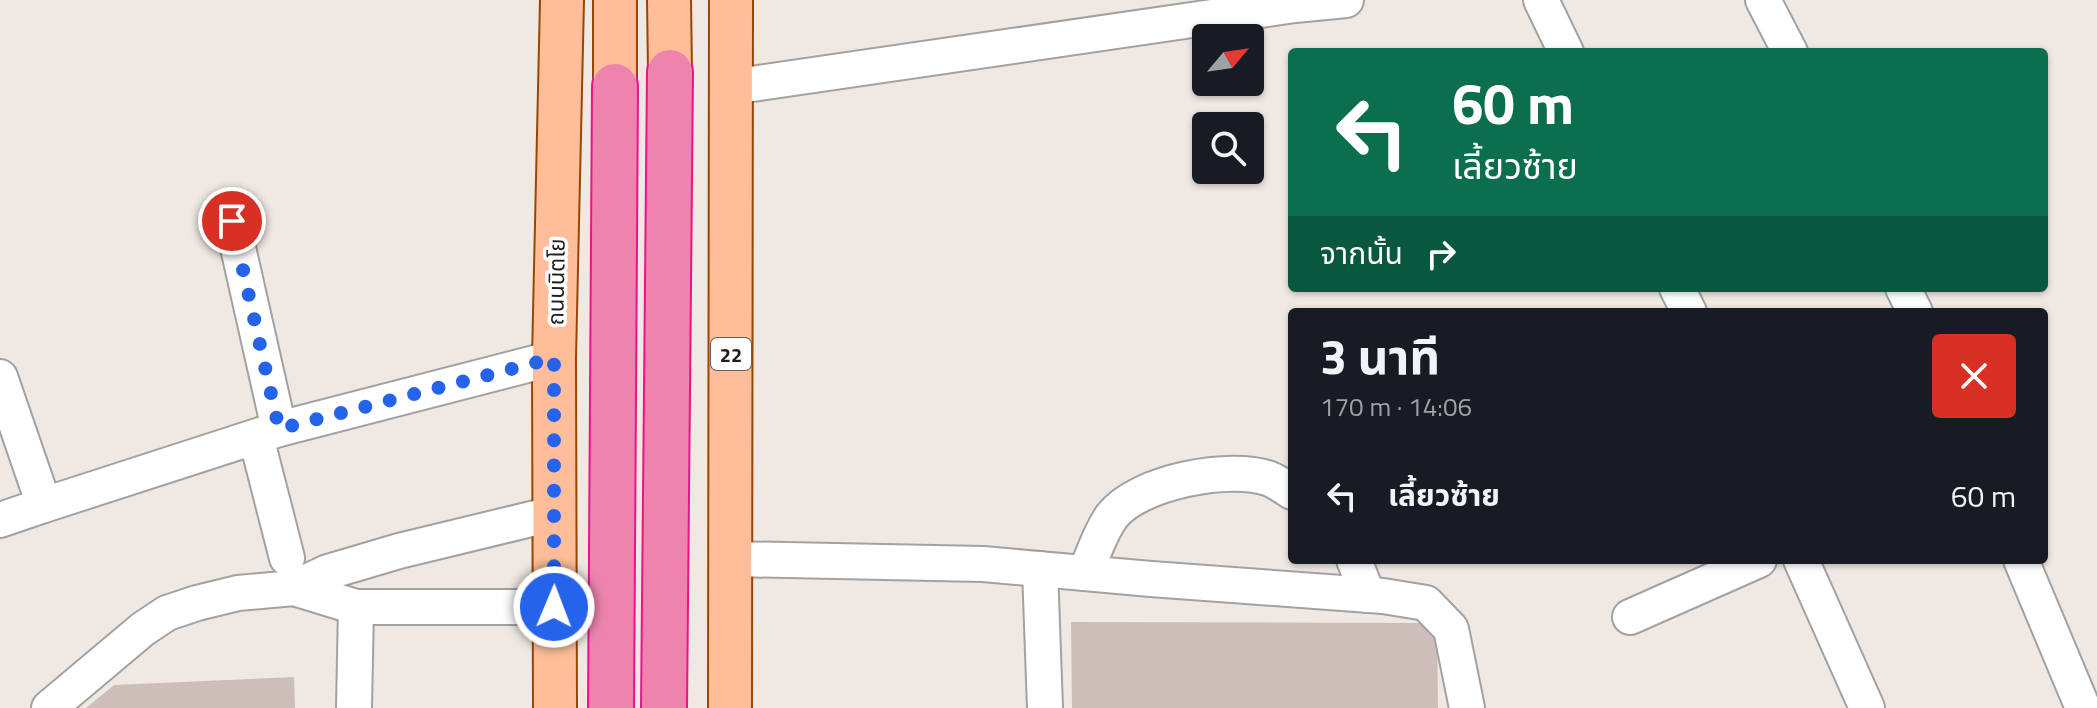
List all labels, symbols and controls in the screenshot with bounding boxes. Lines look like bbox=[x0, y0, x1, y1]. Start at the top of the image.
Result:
north arrow bbox=[1192, 24, 1264, 96]
map controls bbox=[1192, 24, 1264, 184]
text: 60 m bbox=[1452, 61, 1574, 146]
icon: left bbox=[1320, 80, 1424, 184]
button: search bbox=[1192, 112, 1264, 184]
text: เลี้ยวซ้าย bbox=[1452, 138, 1578, 193]
pin bbox=[198, 187, 266, 255]
icon: arrive bbox=[210, 199, 254, 243]
text: จากนั้น bbox=[1320, 230, 1403, 276]
icon: right bbox=[1419, 232, 1463, 276]
street label: ถนนนิตโย bbox=[538, 238, 574, 326]
text: 3 นาที bbox=[1320, 320, 1440, 393]
button: close bbox=[1932, 334, 2016, 418]
road number: 22 bbox=[711, 338, 751, 370]
text: 170 m · 14:06 bbox=[1320, 387, 1472, 426]
text: เลี้ยวซ้าย bbox=[1388, 472, 1500, 518]
text: 60 m bbox=[1951, 473, 2016, 519]
icon: left bbox=[1320, 474, 1364, 518]
position arrow bbox=[512, 565, 596, 649]

